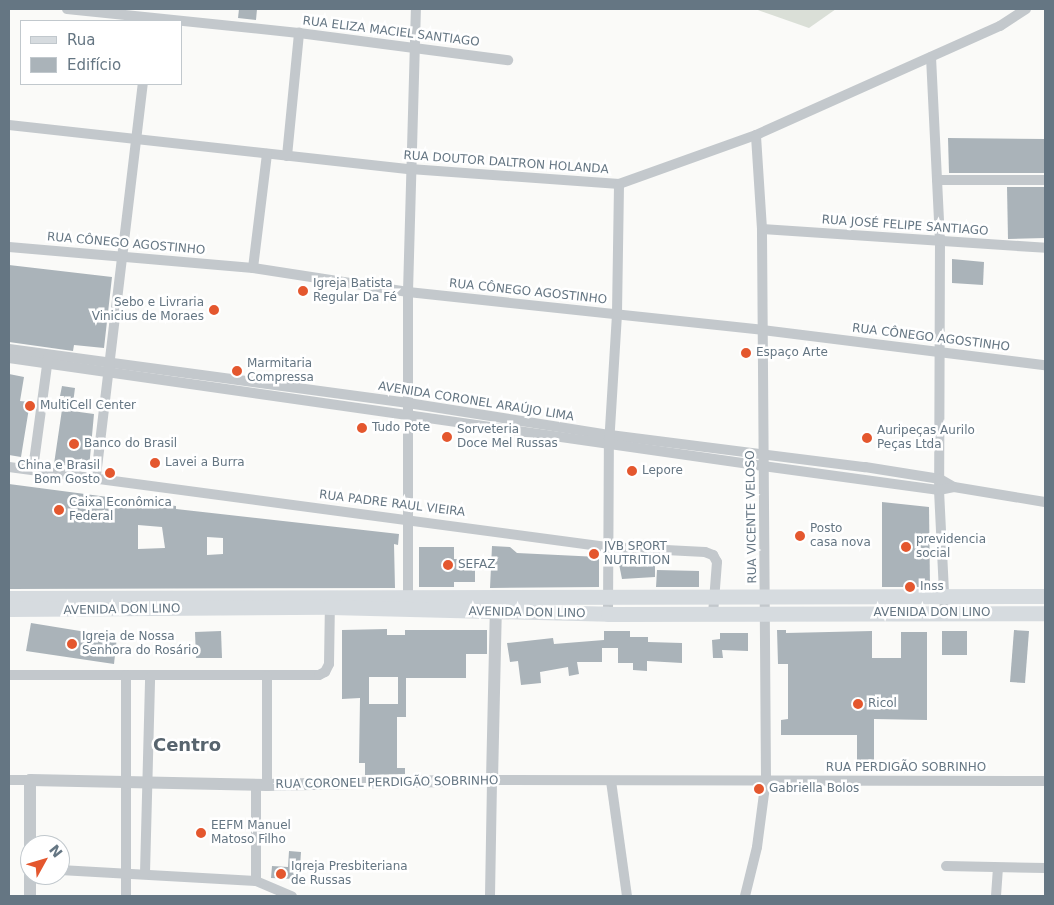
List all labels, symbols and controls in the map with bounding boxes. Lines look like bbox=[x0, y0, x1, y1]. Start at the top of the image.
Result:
street label: RUA ELIZA MACIEL SANTIAGO bbox=[302, 14, 480, 50]
legend bbox=[20, 20, 182, 85]
text: Rua bbox=[67, 31, 95, 49]
text: Edifício bbox=[67, 56, 121, 74]
street label: RUA DOUTOR DALTRON HOLANDA bbox=[403, 149, 609, 177]
street label: RUA JOSÉ FELIPE SANTIAGO bbox=[821, 213, 989, 239]
street label: RUA CÔNEGO AGOSTINHO bbox=[46, 230, 206, 258]
place label: Igreja Batista Regular Da Fé bbox=[313, 277, 397, 305]
street label: RUA CÔNEGO AGOSTINHO bbox=[448, 277, 608, 307]
marker: Igreja Batista Regular Da Fé bbox=[297, 285, 309, 297]
place label: Sebo e Livraria Vinicius de Moraes bbox=[92, 296, 204, 324]
marker: Sebo e Livraria Vinicius de Moraes bbox=[208, 304, 220, 316]
street label: RUA CÔNEGO AGOSTINHO bbox=[851, 321, 1011, 355]
place label: Espaço Arte bbox=[756, 346, 828, 360]
marker: Espaço Arte bbox=[740, 347, 752, 359]
place label: Marmitaria Compressa bbox=[247, 357, 314, 385]
marker: Marmitaria Compressa bbox=[231, 365, 243, 377]
street label: AVENIDA CORONEL ARAÚJO LIMA bbox=[377, 379, 575, 425]
place label: MultiCell Center bbox=[40, 399, 136, 413]
marker: MultiCell Center bbox=[24, 400, 36, 412]
place label: Tudo Pote bbox=[372, 421, 430, 435]
marker: Tudo Pote bbox=[356, 422, 368, 434]
place label: Sorveteria Doce Mel Russas bbox=[457, 423, 558, 451]
place label: Auripeças Aurilo Peças Ltda bbox=[877, 424, 975, 452]
marker: Sorveteria Doce Mel Russas bbox=[441, 431, 453, 443]
marker: Auripeças Aurilo Peças Ltda bbox=[861, 432, 873, 444]
place label: Banco do Brasil bbox=[84, 437, 177, 451]
marker: Banco do Brasil bbox=[68, 438, 80, 450]
street label: RUA VICENTE VELOSO bbox=[744, 450, 760, 584]
place label: Lavei a Burra bbox=[165, 456, 245, 470]
marker: Lavei a Burra bbox=[149, 457, 161, 469]
place label: China e Brasil Bom Gosto bbox=[17, 459, 100, 487]
place label: Lepore bbox=[642, 464, 683, 478]
marker: Lepore bbox=[626, 465, 638, 477]
marker: China e Brasil Bom Gosto bbox=[104, 467, 116, 479]
street label: RUA PADRE RAUL VIEIRA bbox=[318, 488, 466, 520]
place label: Caixa Econômica Federal bbox=[69, 496, 172, 524]
marker: Caixa Econômica Federal bbox=[53, 504, 65, 516]
place label: Posto casa nova bbox=[810, 522, 871, 550]
marker: Posto casa nova bbox=[794, 530, 806, 542]
place label: previdencia social bbox=[916, 533, 986, 561]
place label: JVB SPORT NUTRITION bbox=[604, 540, 670, 568]
marker: previdencia social bbox=[900, 541, 912, 553]
marker: JVB SPORT NUTRITION bbox=[588, 548, 600, 560]
place label: SEFAZ bbox=[458, 558, 495, 572]
marker: SEFAZ bbox=[442, 559, 454, 571]
place label: Inss bbox=[920, 580, 944, 594]
marker: Inss bbox=[904, 581, 916, 593]
street label: AVENIDA DON LINO bbox=[63, 602, 181, 618]
street label: AVENIDA DON LINO bbox=[468, 605, 586, 621]
street label: AVENIDA DON LINO bbox=[874, 606, 990, 620]
place label: Igreja de Nossa Senhora do Rosário bbox=[82, 630, 199, 658]
marker: Igreja de Nossa Senhora do Rosário bbox=[66, 638, 78, 650]
place label: Ricol bbox=[868, 697, 897, 711]
marker: Ricol bbox=[852, 698, 864, 710]
district label: Centro bbox=[153, 734, 221, 756]
street label: RUA PERDIGÃO SOBRINHO bbox=[826, 761, 986, 775]
street label: RUA CORONEL PERDIGÃO SOBRINHO bbox=[275, 774, 499, 792]
place label: Gabriella Bolos bbox=[769, 782, 859, 796]
marker: Gabriella Bolos bbox=[753, 783, 765, 795]
place label: EEFM Manuel Matoso Filho bbox=[211, 819, 291, 847]
marker: EEFM Manuel Matoso Filho bbox=[195, 827, 207, 839]
north arrow bbox=[20, 835, 70, 885]
text: N bbox=[46, 842, 66, 861]
place label: Igreja Presbiteriana de Russas bbox=[291, 860, 408, 888]
marker: Igreja Presbiteriana de Russas bbox=[275, 868, 287, 880]

